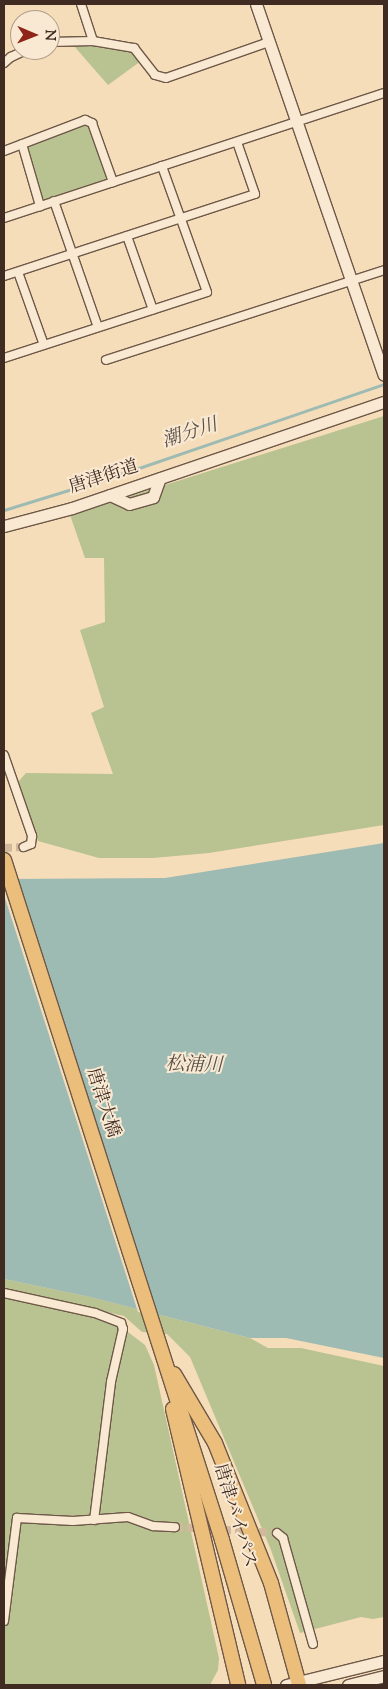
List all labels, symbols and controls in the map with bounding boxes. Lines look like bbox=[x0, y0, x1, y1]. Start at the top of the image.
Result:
north arrow bbox=[10, 10, 60, 60]
text: N bbox=[39, 29, 59, 41]
water label: 潮分川 bbox=[159, 414, 221, 454]
street label: 唐津街道 bbox=[66, 457, 142, 499]
water label: 松浦川 bbox=[165, 1054, 223, 1078]
street label: 唐津大橋 bbox=[81, 1065, 123, 1141]
street label: 唐津バイパス bbox=[208, 1461, 260, 1571]

